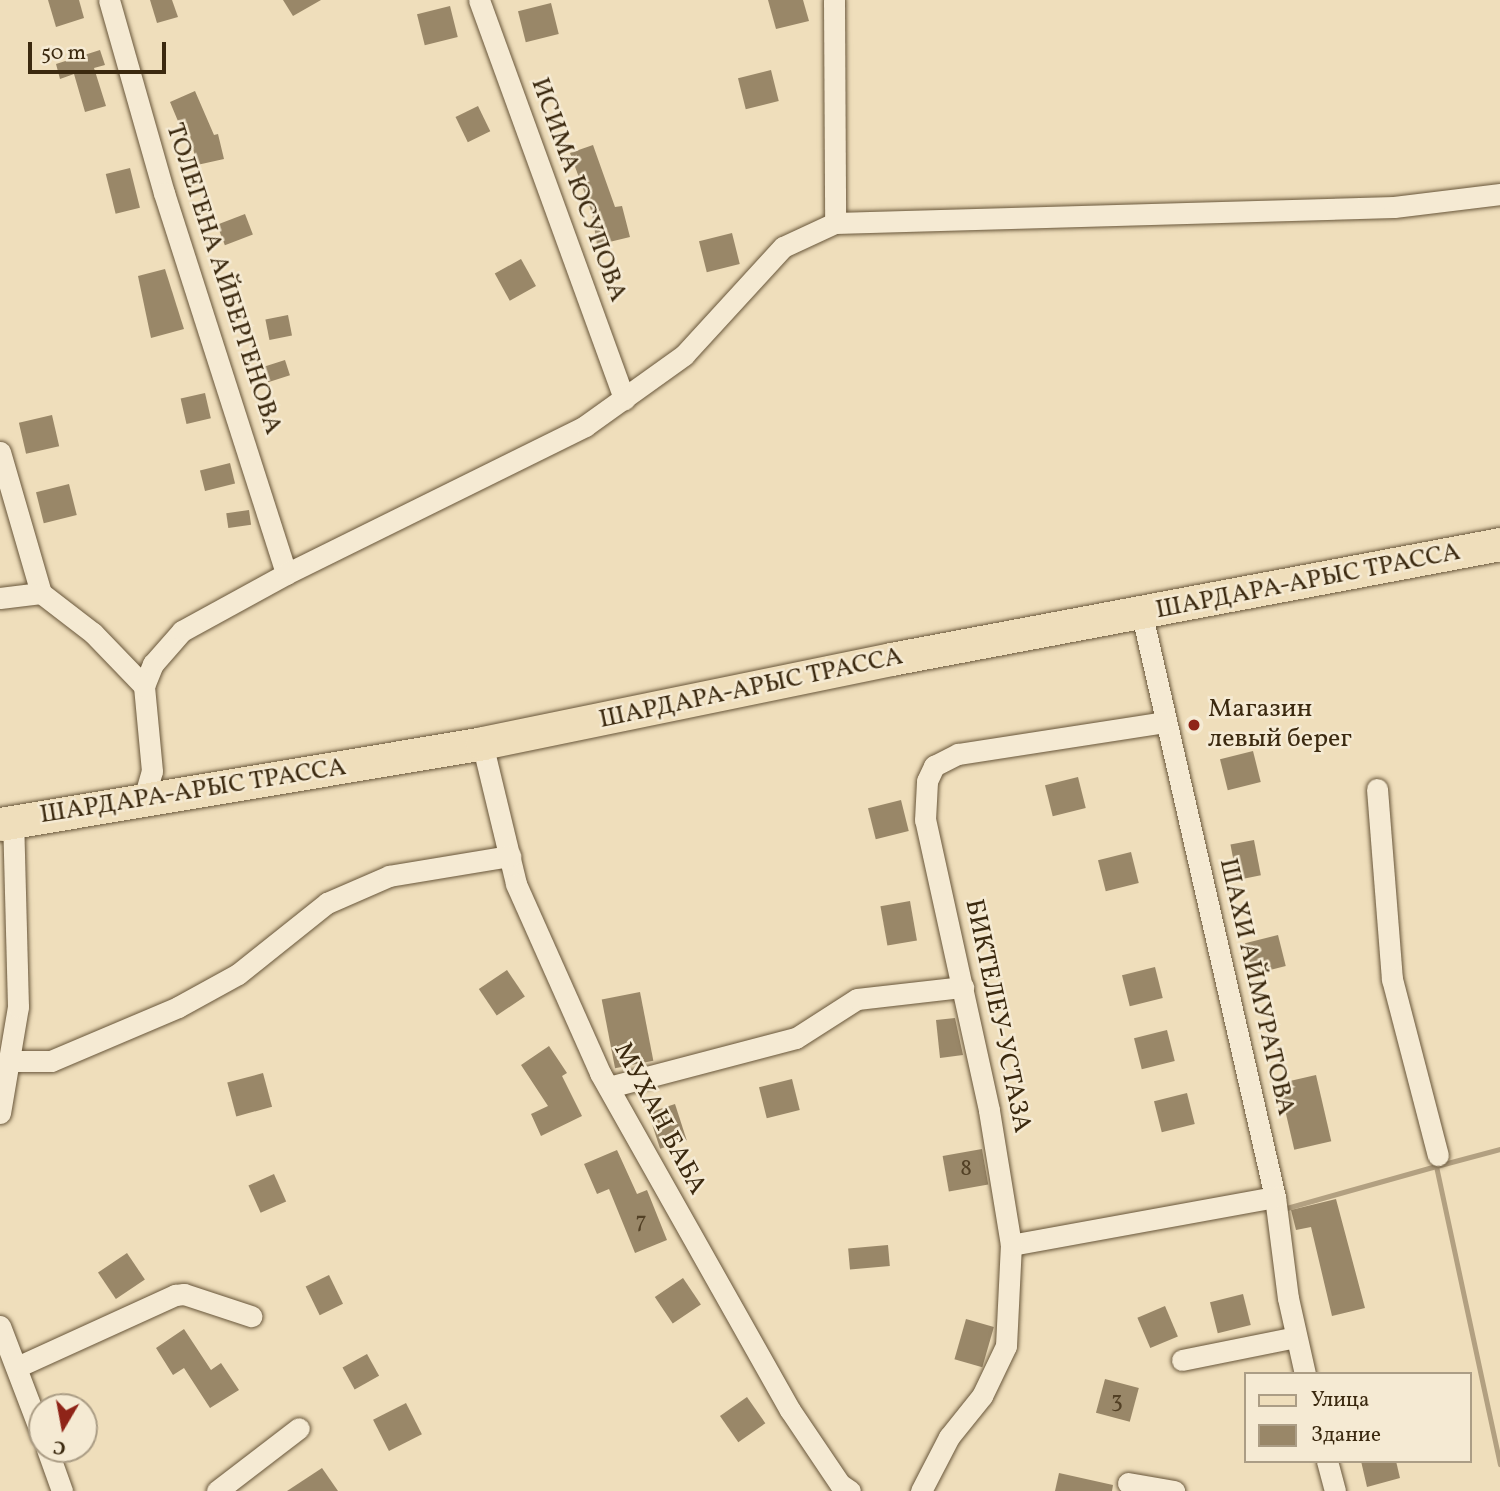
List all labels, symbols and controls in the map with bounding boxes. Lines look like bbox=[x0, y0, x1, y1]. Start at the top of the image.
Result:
scale bar bbox=[32, 28, 170, 72]
text: 50 m bbox=[41, 39, 86, 68]
street label: ИСИМА ЮСУПОВА bbox=[523, 74, 633, 306]
street label: ТОЛЕГЕНА АЙБЕРГЕНОВА bbox=[158, 119, 288, 439]
street label: ШАРДАРА-АРЫС ТРАССА bbox=[1153, 537, 1463, 627]
street label: ШАРДАРА-АРЫС ТРАССА bbox=[596, 641, 906, 737]
place label: Магазин левый берег bbox=[1208, 694, 1352, 756]
marker: Магазин левый берег bbox=[1186, 717, 1202, 733]
street label: ШАРДАРА-АРЫС ТРАССА bbox=[37, 752, 349, 832]
street label: ШАХИ АЙМУРАТОВА bbox=[1211, 855, 1301, 1119]
street label: БИКТЕЛЕУ-УСТАЗА bbox=[957, 896, 1037, 1136]
street label: МУХАН БАБА bbox=[606, 1037, 712, 1201]
house number: 8 bbox=[960, 1155, 972, 1183]
house number: 7 bbox=[635, 1208, 647, 1236]
legend bbox=[1244, 1372, 1472, 1463]
text: Улица bbox=[1311, 1386, 1369, 1415]
house number: 3 bbox=[1111, 1387, 1123, 1415]
north arrow bbox=[28, 1393, 98, 1463]
text: Здание bbox=[1311, 1421, 1381, 1450]
text: С bbox=[51, 1433, 68, 1461]

